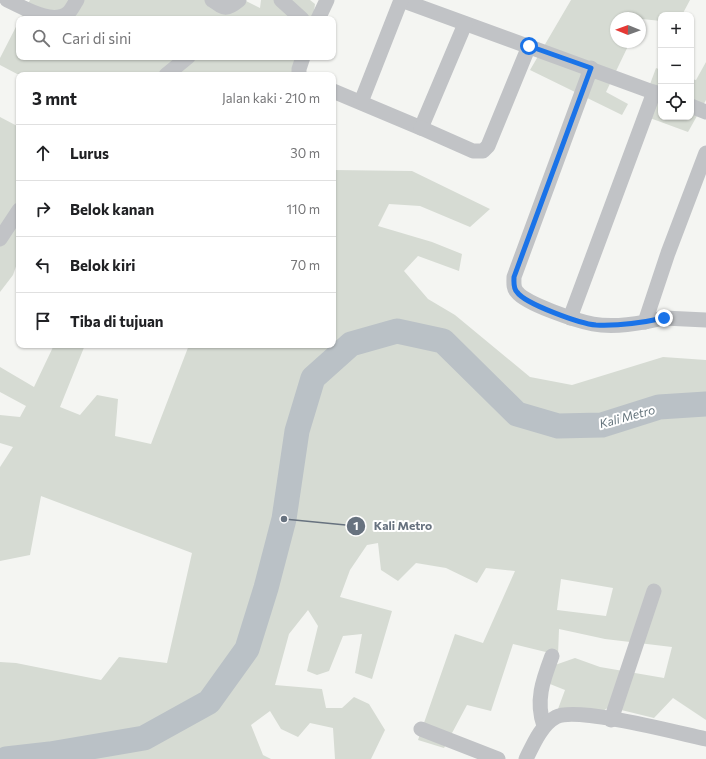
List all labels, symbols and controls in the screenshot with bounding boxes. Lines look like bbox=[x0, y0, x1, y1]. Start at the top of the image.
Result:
north arrow bbox=[610, 12, 646, 48]
map controls bbox=[658, 12, 694, 120]
button: + bbox=[658, 12, 694, 48]
search box bbox=[16, 16, 336, 60]
icon: search bbox=[30, 27, 52, 49]
text: Cari di sini bbox=[62, 29, 131, 47]
route start bbox=[520, 37, 538, 55]
button: − bbox=[658, 48, 694, 84]
button: locate bbox=[658, 84, 694, 120]
text: 3 mnt bbox=[32, 88, 77, 109]
text: Jalan kaki · 210 m bbox=[222, 90, 320, 106]
icon: ahead bbox=[32, 142, 54, 164]
text: Lurus bbox=[70, 144, 109, 162]
text: 30 m bbox=[290, 145, 320, 161]
icon: right bbox=[32, 198, 54, 220]
text: Belok kanan bbox=[70, 200, 154, 218]
text: 110 m bbox=[287, 201, 320, 217]
icon: left bbox=[32, 254, 54, 276]
text: Belok kiri bbox=[70, 256, 136, 274]
text: 70 m bbox=[291, 257, 320, 273]
route end bbox=[655, 309, 673, 327]
icon: arrive bbox=[32, 310, 54, 332]
text: Tiba di tujuan bbox=[70, 312, 164, 330]
water label: Kali Metro bbox=[598, 402, 656, 430]
callout: Kali Metro bbox=[346, 514, 441, 538]
text: 1 bbox=[353, 518, 359, 532]
text: Kali Metro bbox=[374, 518, 432, 532]

